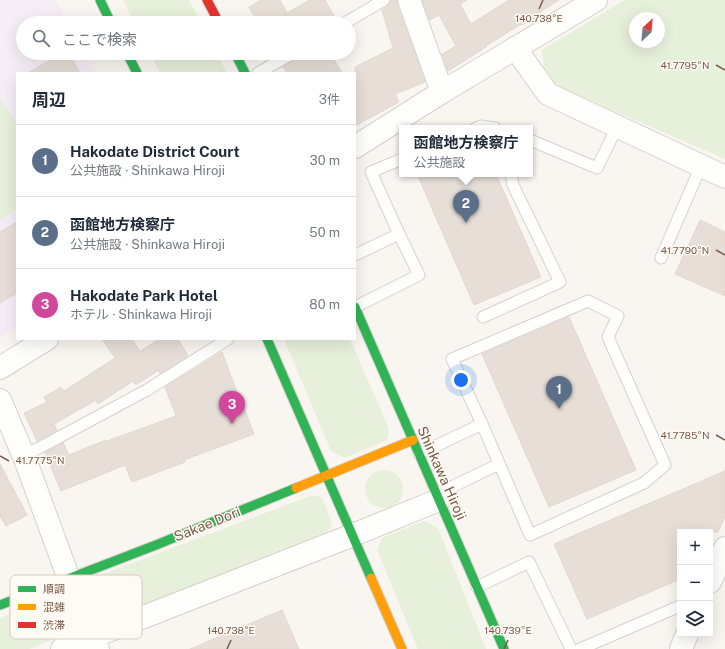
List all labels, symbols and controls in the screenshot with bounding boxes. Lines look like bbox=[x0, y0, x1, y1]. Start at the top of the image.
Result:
text: 140.738°E bbox=[515, 12, 563, 24]
north arrow bbox=[629, 12, 665, 48]
search box bbox=[16, 16, 356, 60]
icon: search bbox=[30, 27, 52, 49]
text: ここで検索 bbox=[62, 31, 137, 48]
text: 41.7795°N bbox=[661, 59, 709, 71]
text: 周辺 bbox=[32, 90, 66, 110]
text: 3件 bbox=[319, 92, 340, 107]
popup bbox=[399, 125, 533, 177]
text: 函館地方検察庁 bbox=[413, 134, 519, 151]
text: Hakodate District Court bbox=[70, 143, 240, 160]
text: 1 bbox=[42, 153, 48, 168]
text: 30 m bbox=[310, 153, 340, 168]
text: 公共施設 bbox=[413, 155, 466, 170]
text: 公共施設 · Shinkawa Hiroji bbox=[70, 163, 225, 178]
pin: 2 bbox=[453, 190, 479, 223]
text: 函館地方検察庁 bbox=[70, 216, 175, 233]
text: 2 bbox=[41, 225, 49, 240]
text: 50 m bbox=[309, 225, 340, 240]
text: 公共施設 · Shinkawa Hiroji bbox=[70, 237, 225, 252]
text: 41.7790°N bbox=[661, 244, 709, 256]
text: Hakodate Park Hotel bbox=[70, 287, 218, 304]
text: 3 bbox=[41, 297, 49, 312]
text: 80 m bbox=[309, 297, 340, 312]
text: ホテル · Shinkawa Hiroji bbox=[70, 307, 212, 322]
your location bbox=[451, 370, 471, 390]
pin: 1 bbox=[546, 376, 572, 409]
pin: 3 bbox=[219, 391, 245, 424]
street label: Shinkawa Hiroji bbox=[414, 424, 470, 522]
text: 41.7785°N bbox=[660, 429, 710, 441]
text: 41.7775°N bbox=[16, 454, 64, 466]
street label: Sakae Dori bbox=[171, 503, 243, 545]
map controls bbox=[677, 529, 713, 637]
button: + bbox=[677, 529, 713, 565]
button: − bbox=[677, 565, 713, 601]
legend bbox=[10, 575, 142, 639]
text: 順調 bbox=[43, 583, 65, 595]
text: 混雑 bbox=[43, 601, 65, 613]
button: layers bbox=[677, 601, 713, 637]
text: 渋滞 bbox=[43, 619, 65, 631]
text: 140.738°E bbox=[207, 624, 255, 636]
text: 140.739°E bbox=[484, 624, 532, 636]

